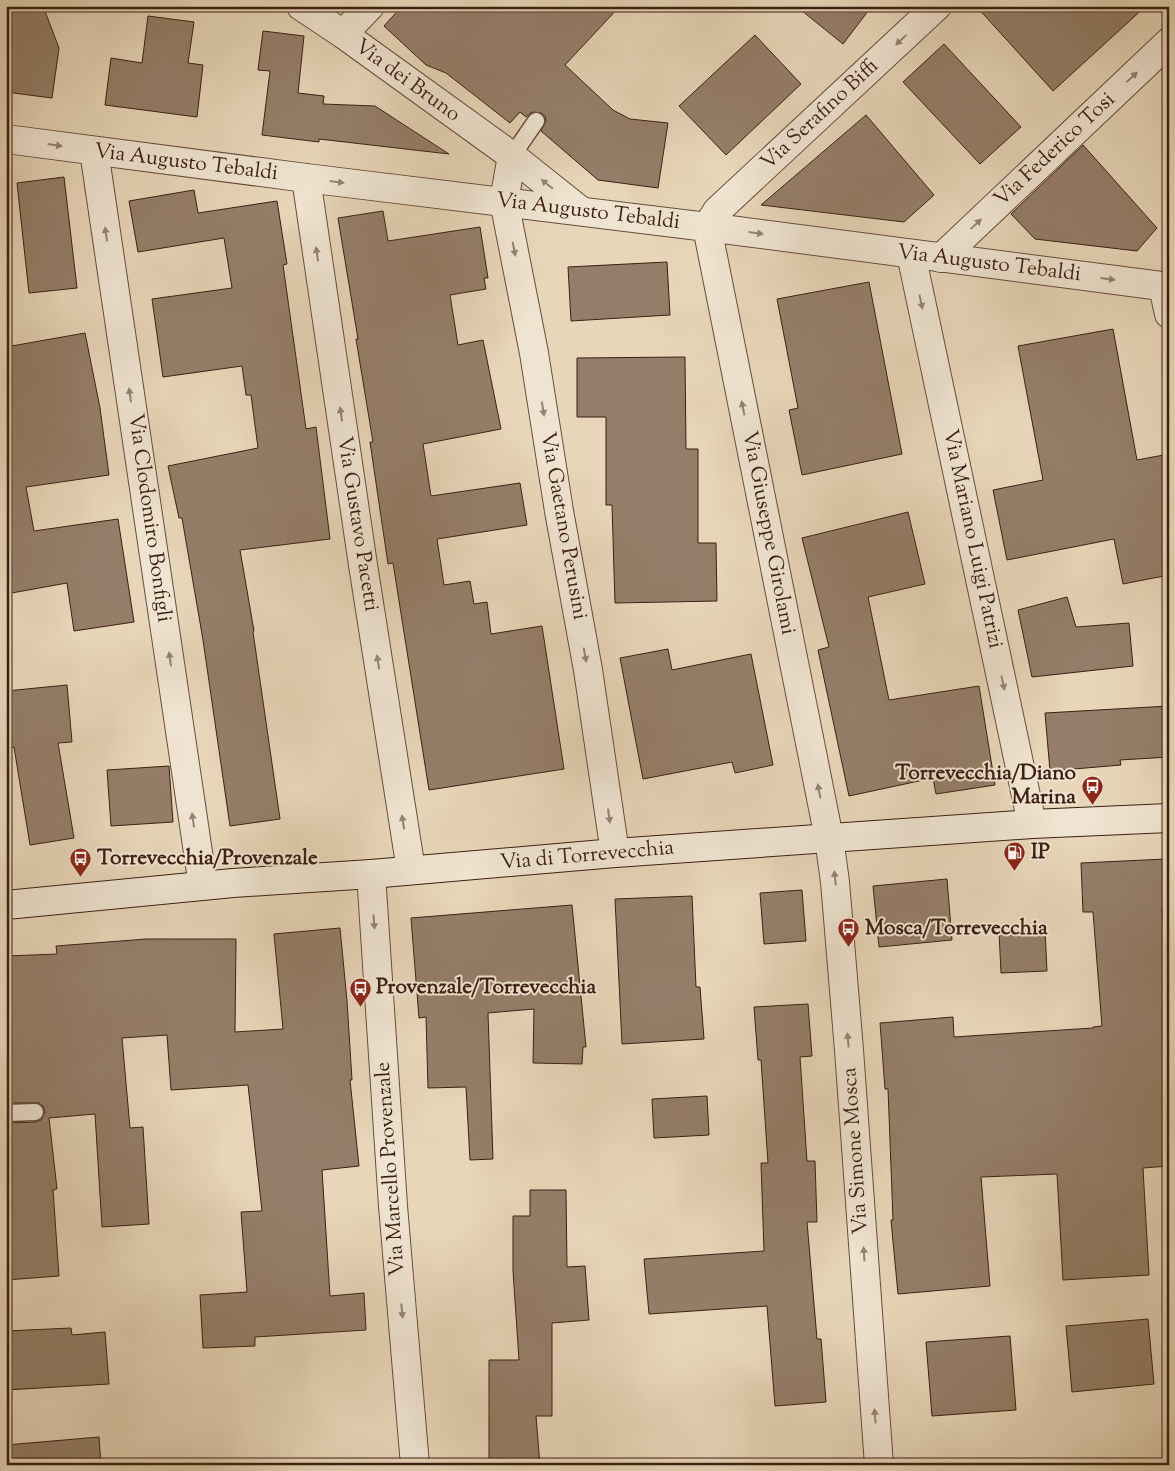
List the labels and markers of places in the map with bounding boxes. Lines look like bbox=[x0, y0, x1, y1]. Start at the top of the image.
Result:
place label: Torrevecchia/Diano Marina bbox=[895, 759, 1077, 813]
bus stop icon: Torrevecchia/Diano Marina bbox=[1080, 774, 1104, 805]
place label: IP bbox=[1031, 838, 1050, 868]
fuel station icon: IP bbox=[1003, 841, 1027, 872]
place label: Torrevecchia/Provenzale bbox=[97, 844, 318, 874]
bus stop icon: Torrevecchia/Provenzale bbox=[69, 847, 93, 878]
place label: Mosca/Torrevecchia bbox=[865, 914, 1048, 944]
bus stop icon: Mosca/Torrevecchia bbox=[837, 917, 861, 948]
place label: Provenzale/Torrevecchia bbox=[376, 973, 597, 1003]
bus stop icon: Provenzale/Torrevecchia bbox=[348, 976, 372, 1007]

